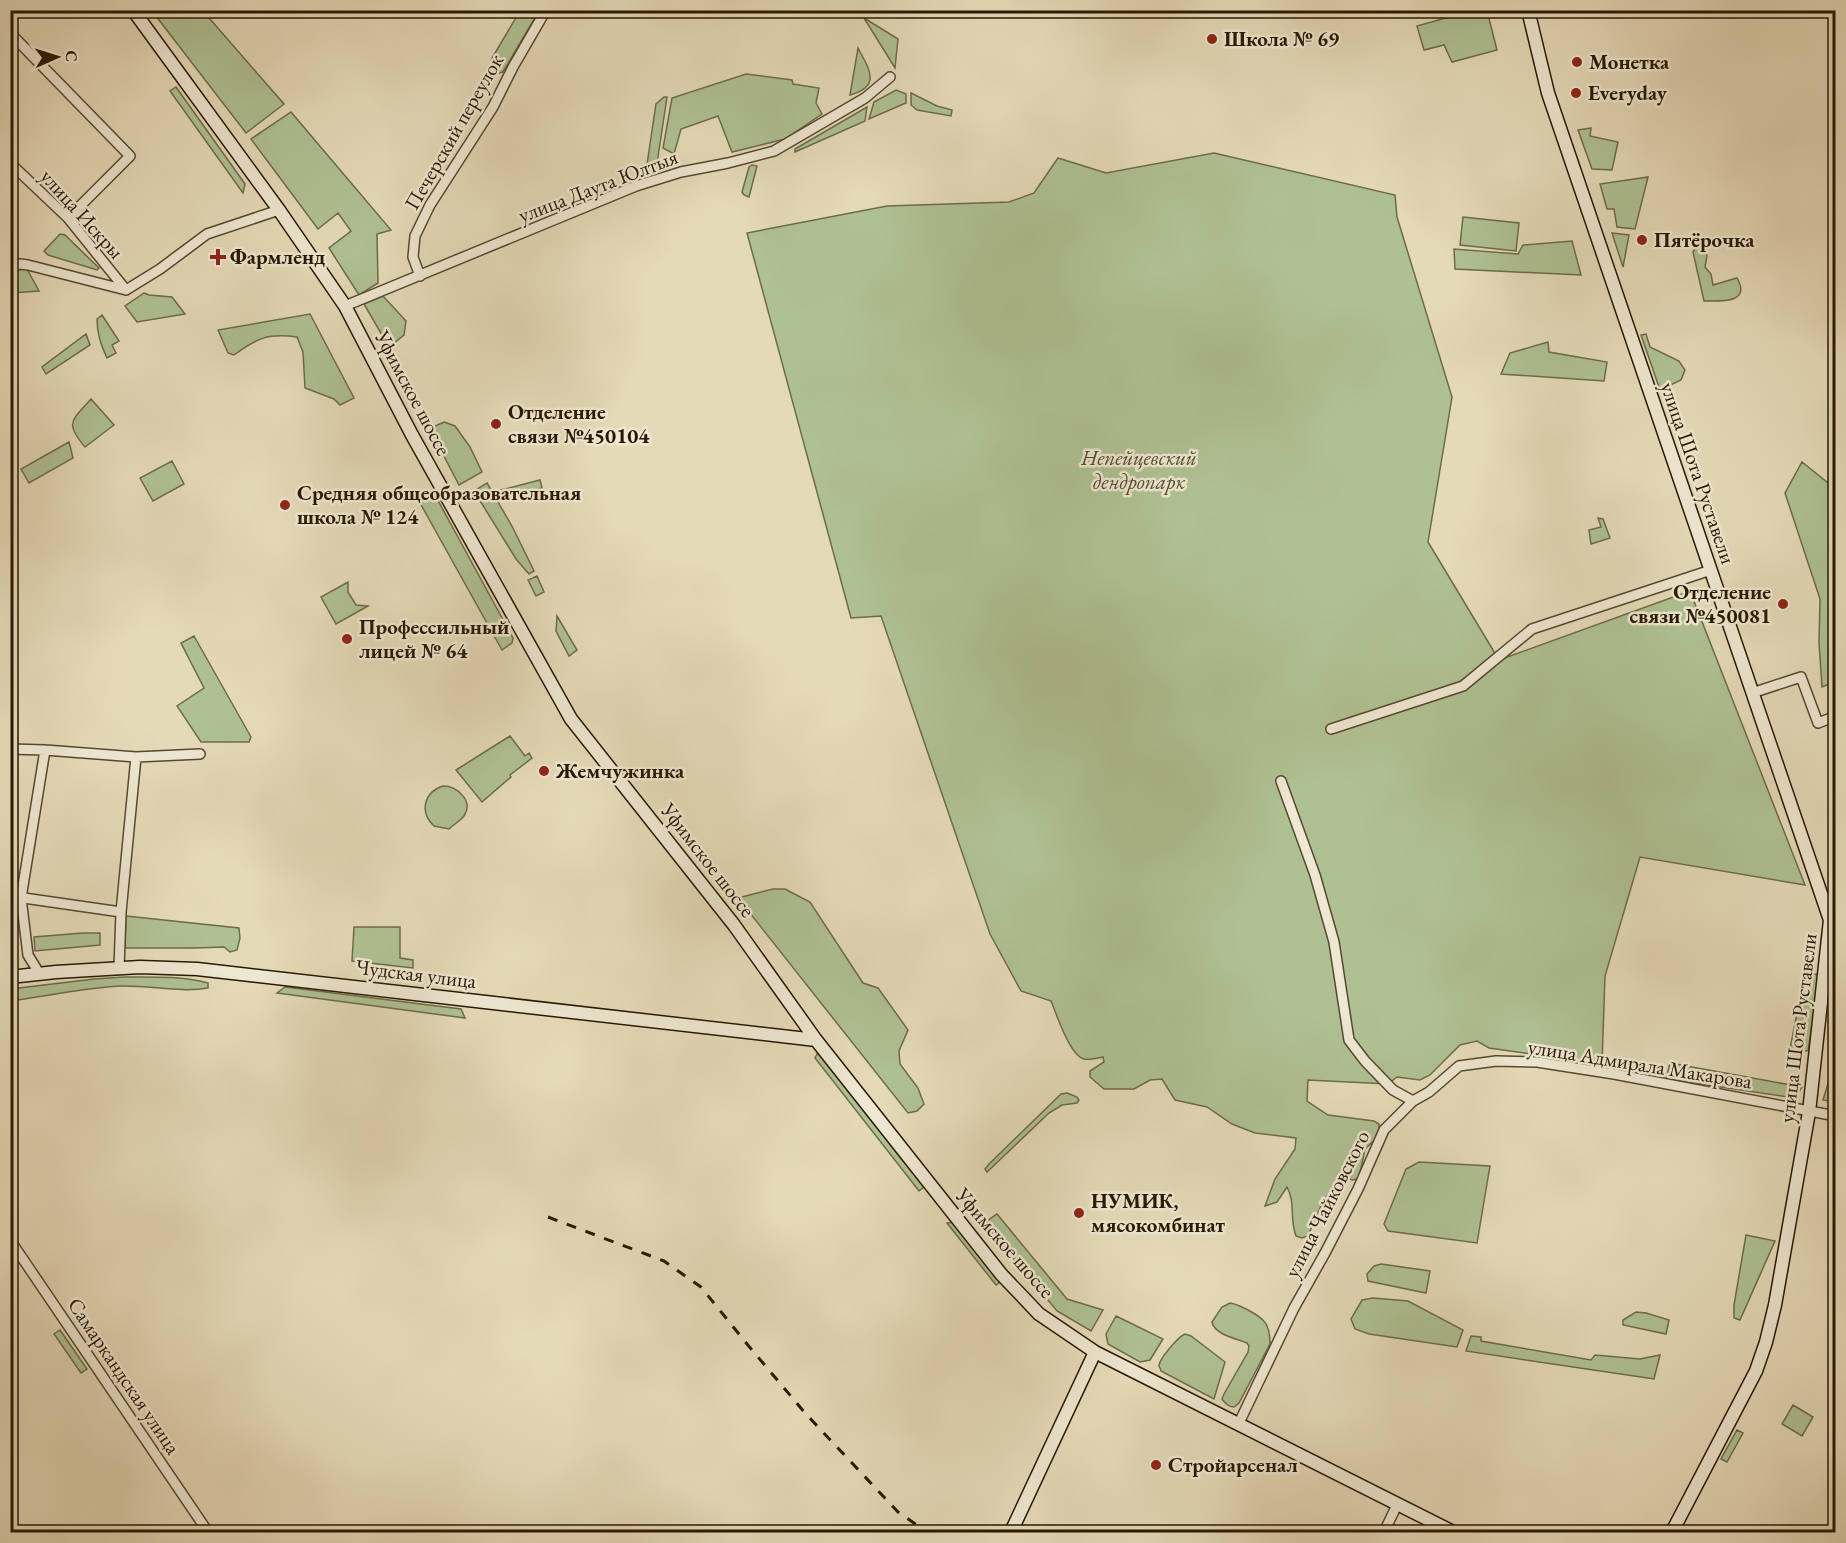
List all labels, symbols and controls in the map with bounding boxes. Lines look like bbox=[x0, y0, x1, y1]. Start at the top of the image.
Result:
place label: Школа № 69 bbox=[1224, 25, 1339, 52]
north arrow bbox=[27, 27, 87, 87]
marker: Школа № 69 bbox=[1205, 32, 1219, 46]
place label: Монетка bbox=[1589, 48, 1670, 75]
street label: Печерский переулок bbox=[398, 49, 509, 215]
text: С bbox=[61, 50, 82, 62]
marker: Монетка bbox=[1570, 55, 1584, 69]
place label: Everyday bbox=[1588, 79, 1668, 106]
marker: Everyday bbox=[1569, 86, 1583, 100]
street label: улица Даута Юлтыя bbox=[514, 143, 681, 228]
street label: улица Искры bbox=[35, 163, 130, 264]
place label: Пятёрочка bbox=[1654, 226, 1755, 253]
marker: Пятёрочка bbox=[1635, 233, 1649, 247]
place label: Фармленд bbox=[230, 243, 325, 270]
marker: Фармленд bbox=[211, 250, 225, 264]
street label: Уфимское шоссе bbox=[369, 325, 458, 460]
street label: улица Шота Руставели bbox=[1655, 378, 1742, 567]
place label: Отделение связи №450104 bbox=[508, 398, 650, 449]
marker: Отделение связи №450104 bbox=[489, 417, 503, 431]
park label: Непейцевский дендропарк bbox=[1080, 444, 1197, 495]
place label: Средняя общеобразовательная школа № 124 bbox=[297, 479, 581, 530]
marker: Средняя общеобразовательная школа № 124 bbox=[278, 498, 292, 512]
place label: Отделение связи №450081 bbox=[1630, 578, 1771, 629]
marker: Отделение связи №450081 bbox=[1776, 597, 1790, 611]
place label: Профессильный лицей № 64 bbox=[359, 613, 509, 664]
marker: Профессильный лицей № 64 bbox=[340, 632, 354, 646]
place label: Жемчужинка bbox=[555, 757, 685, 784]
marker: Жемчужинка bbox=[537, 764, 551, 778]
street label: Уфимское шоссе bbox=[655, 796, 761, 922]
street label: улица Шота Руставели bbox=[1772, 932, 1823, 1124]
street label: Чудская улица bbox=[354, 953, 479, 994]
street label: улица Адмирала Макарова bbox=[1526, 1032, 1755, 1095]
street label: улица Чайковского bbox=[1278, 1126, 1375, 1282]
street label: Уфимское шоссе bbox=[949, 1181, 1061, 1304]
place label: НУМИК, мясокомбинат bbox=[1091, 1187, 1225, 1238]
marker: НУМИК, мясокомбинат bbox=[1072, 1206, 1086, 1220]
street label: Самаркандская улица bbox=[62, 1292, 187, 1460]
place label: Стройарсенал bbox=[1168, 1451, 1298, 1478]
marker: Стройарсенал bbox=[1149, 1458, 1163, 1472]

